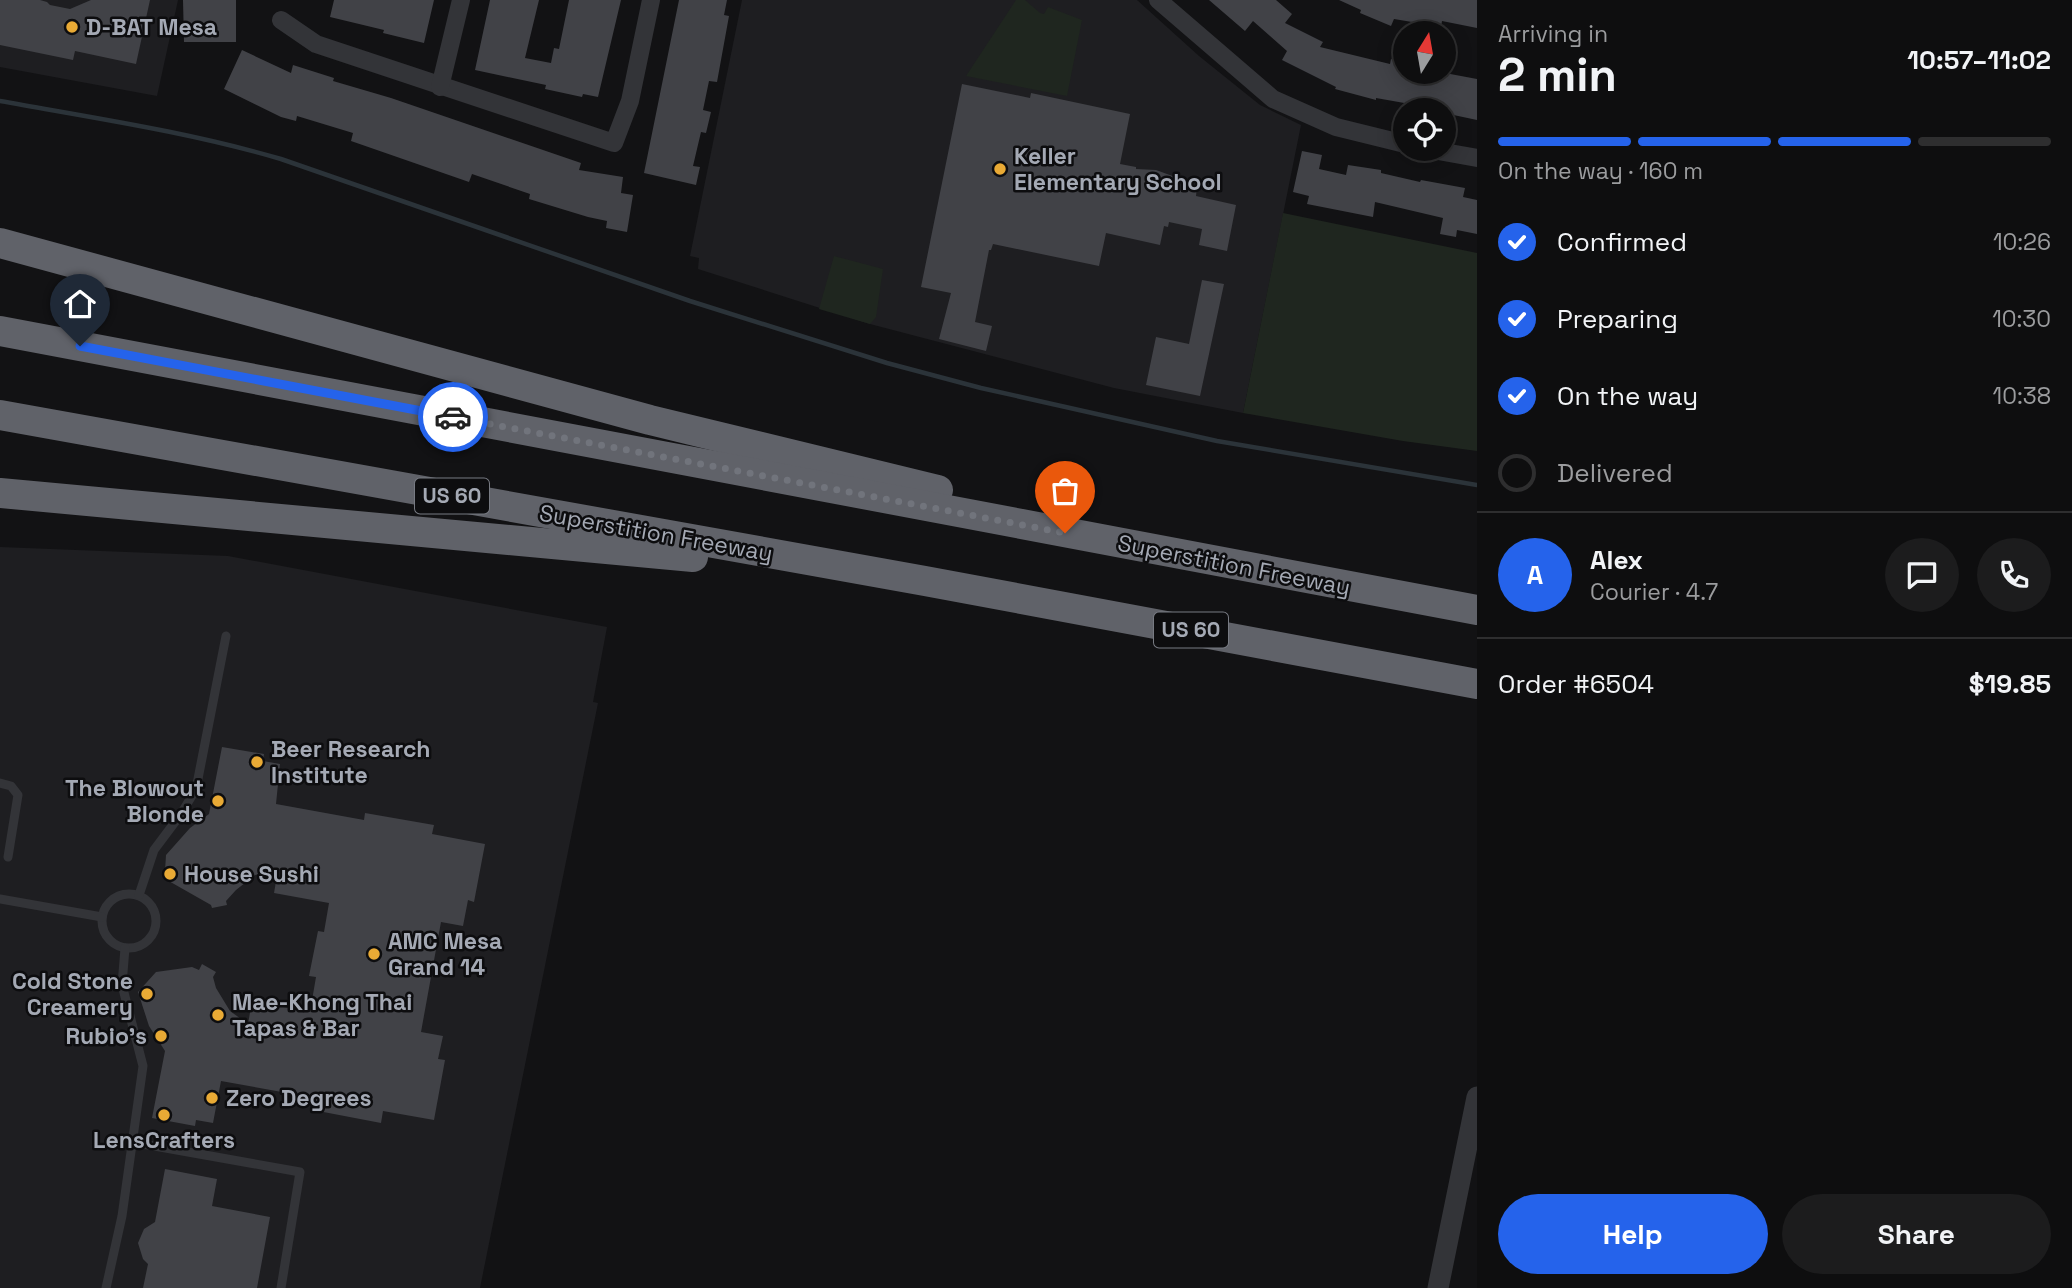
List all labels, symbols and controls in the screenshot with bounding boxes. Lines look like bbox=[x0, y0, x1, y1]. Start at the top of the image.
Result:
place label: D-BAT Mesa bbox=[86, 12, 217, 42]
marker: D-BAT Mesa bbox=[64, 19, 80, 35]
text: Arriving in bbox=[1498, 19, 1608, 49]
north arrow bbox=[1393, 21, 1456, 84]
map controls bbox=[1393, 21, 1456, 161]
text: 10:57–11:02 bbox=[1907, 43, 2051, 77]
text: 2 min bbox=[1498, 46, 1617, 104]
button: locate bbox=[1393, 98, 1456, 161]
place label: Keller Elementary School bbox=[1014, 141, 1222, 197]
text: On the way · 160 m bbox=[1498, 156, 1703, 186]
marker: Keller Elementary School bbox=[992, 161, 1008, 177]
icon: check bbox=[1498, 223, 1536, 261]
text: Confirmed bbox=[1557, 225, 1687, 259]
text: 10:26 bbox=[1993, 227, 2051, 257]
pin bbox=[50, 274, 110, 346]
icon: home bbox=[61, 285, 99, 323]
icon: check bbox=[1498, 300, 1536, 338]
text: Preparing bbox=[1557, 302, 1678, 336]
text: 10:30 bbox=[1992, 304, 2051, 334]
icon: check bbox=[1498, 377, 1536, 415]
text: On the way bbox=[1557, 379, 1698, 413]
text: 10:38 bbox=[1993, 381, 2051, 411]
courier bbox=[418, 382, 488, 452]
icon: car bbox=[434, 398, 472, 436]
text: Delivered bbox=[1557, 456, 1673, 490]
pin bbox=[1035, 461, 1095, 533]
icon: bag bbox=[1046, 472, 1084, 510]
road number: US 60 bbox=[415, 478, 489, 514]
street label: Superstition Freeway bbox=[537, 498, 775, 568]
street label: Superstition Freeway bbox=[1115, 528, 1353, 602]
button: chat bbox=[1885, 538, 1959, 612]
button: phone bbox=[1977, 538, 2051, 612]
text: Alex bbox=[1590, 543, 1643, 577]
text: A bbox=[1527, 558, 1543, 592]
text: Courier · 4.7 bbox=[1590, 577, 1718, 607]
road number: US 60 bbox=[1154, 612, 1228, 648]
text: Order #6504 bbox=[1498, 667, 1654, 701]
text: $19.85 bbox=[1969, 667, 2051, 701]
place label: Beer Research Institute bbox=[271, 734, 431, 790]
marker: Beer Research Institute bbox=[249, 754, 265, 770]
place label: The Blowout Blonde bbox=[65, 773, 204, 829]
marker: The Blowout Blonde bbox=[210, 793, 226, 809]
place label: House Sushi bbox=[184, 859, 319, 889]
marker: House Sushi bbox=[162, 866, 178, 882]
place label: AMC Mesa Grand 14 bbox=[388, 926, 502, 982]
marker: AMC Mesa Grand 14 bbox=[366, 946, 382, 962]
place label: Cold Stone Creamery bbox=[12, 966, 133, 1022]
marker: Cold Stone Creamery bbox=[139, 986, 155, 1002]
place label: Mae-Khong Thai Tapas & Bar bbox=[232, 987, 412, 1043]
marker: Mae-Khong Thai Tapas & Bar bbox=[210, 1007, 226, 1023]
place label: Rubio's bbox=[65, 1021, 147, 1051]
marker: Rubio's bbox=[153, 1028, 169, 1044]
place label: Zero Degrees bbox=[226, 1083, 372, 1113]
marker: Zero Degrees bbox=[204, 1090, 220, 1106]
marker: LensCrafters bbox=[156, 1107, 172, 1123]
place label: LensCrafters bbox=[93, 1125, 235, 1155]
button: Help bbox=[1498, 1194, 1768, 1274]
button: Share bbox=[1782, 1194, 2051, 1274]

